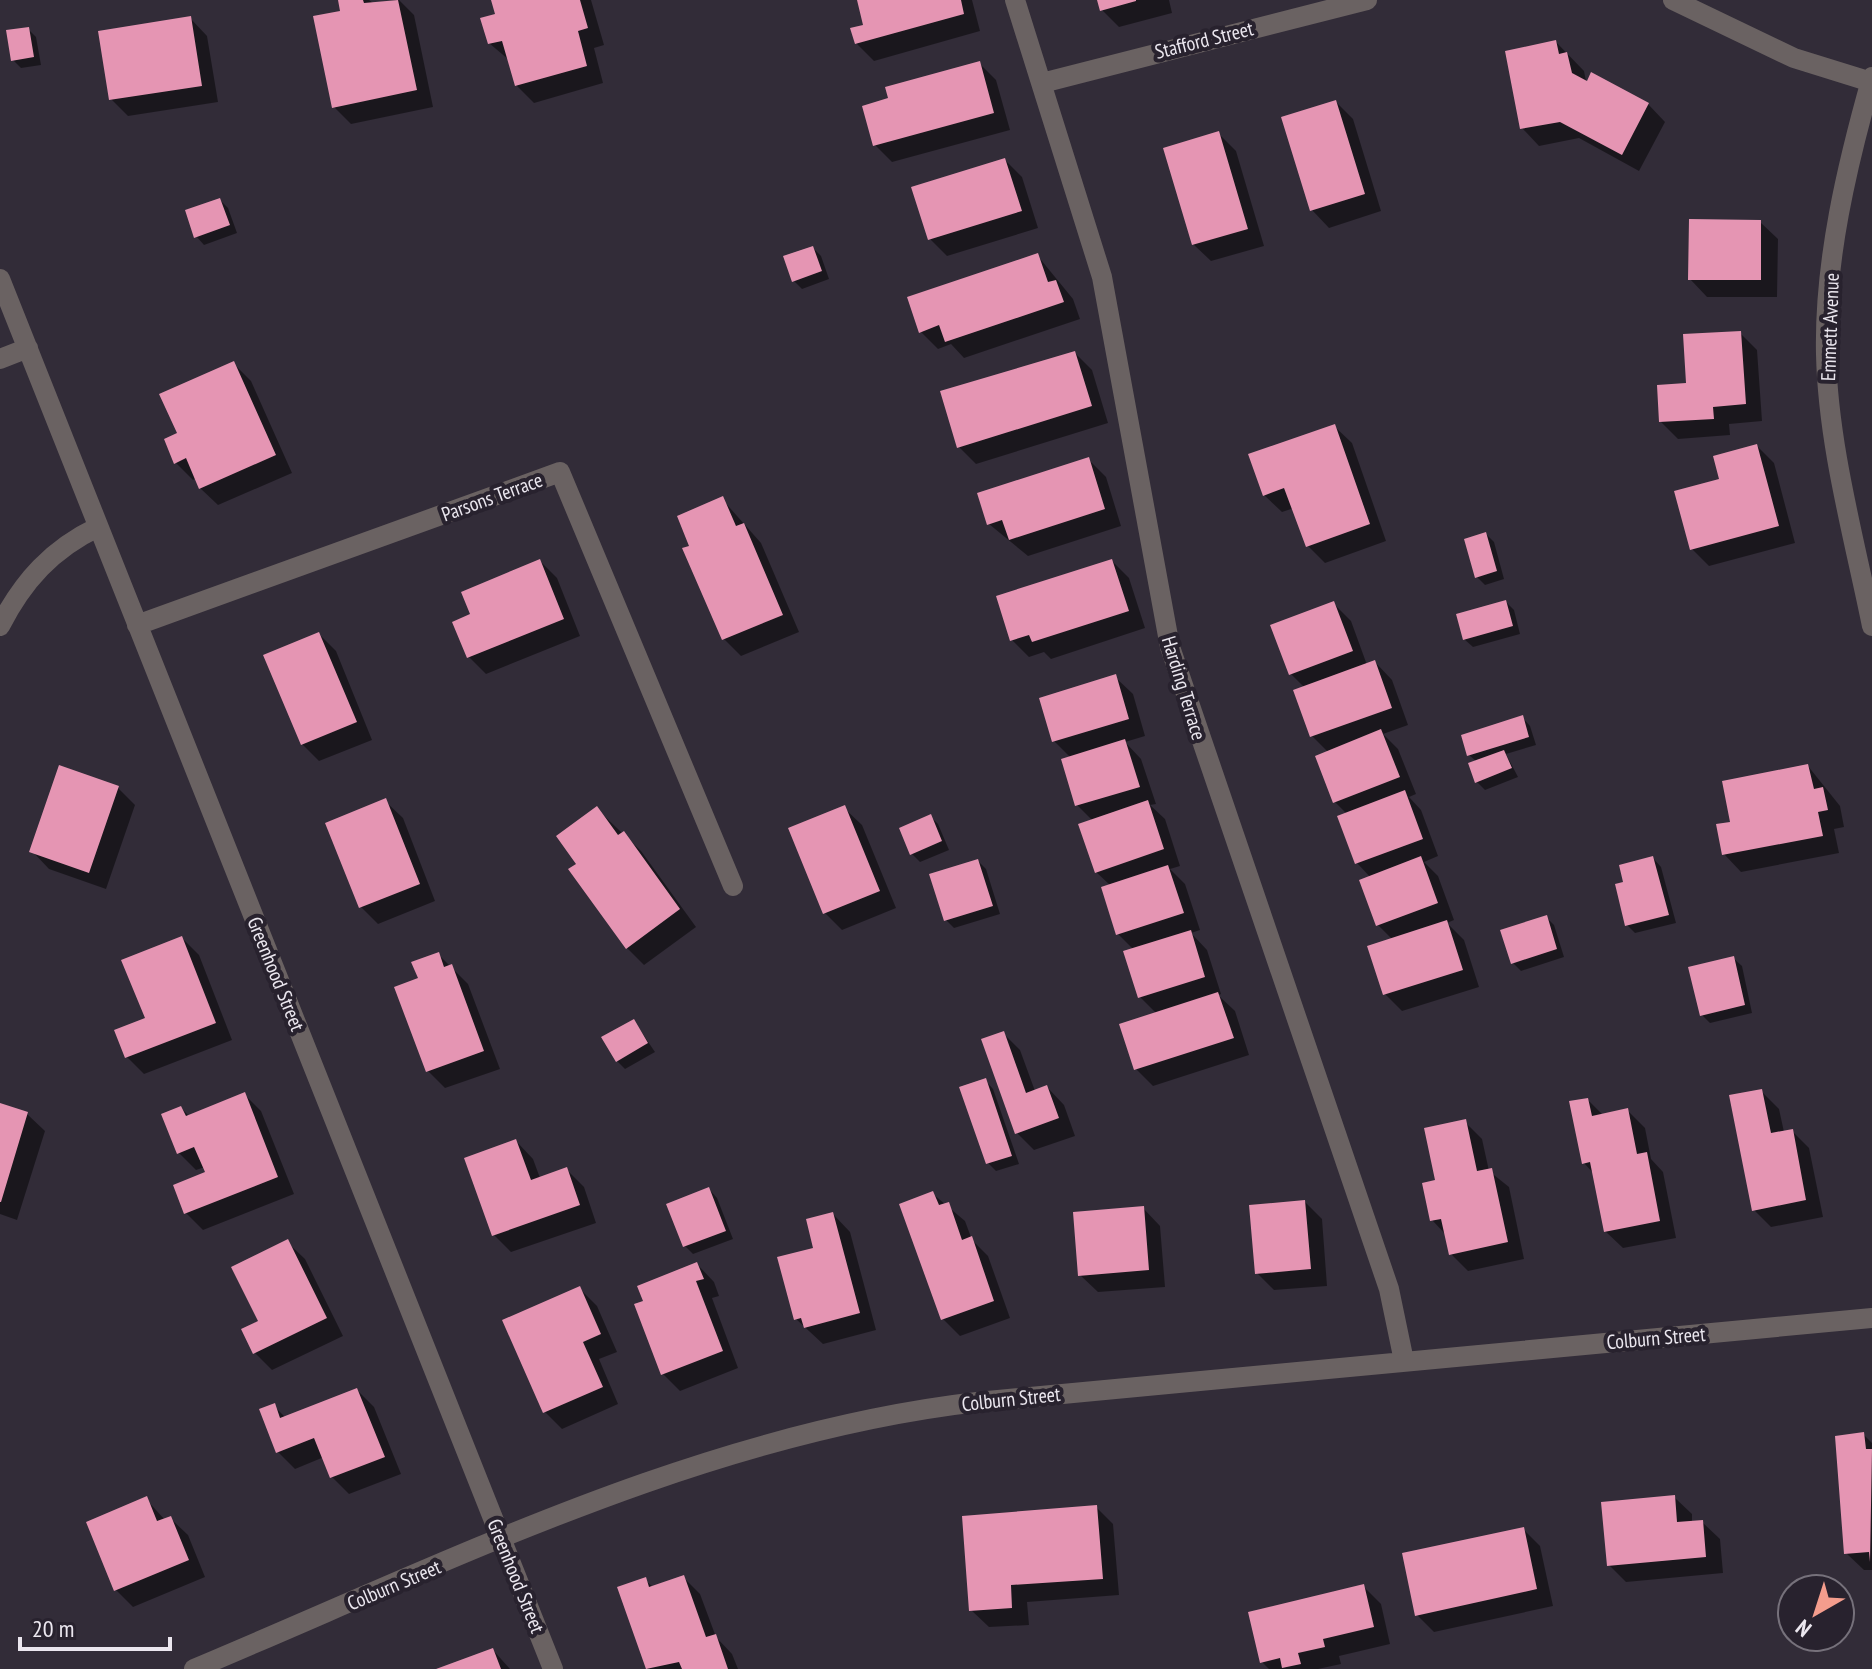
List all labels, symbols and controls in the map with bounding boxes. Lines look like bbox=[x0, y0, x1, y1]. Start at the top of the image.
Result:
street label: Stafford Street bbox=[1152, 15, 1256, 65]
street label: Emmett Avenue bbox=[1815, 272, 1845, 382]
street label: Parsons Terrace bbox=[438, 467, 546, 527]
street label: Harding Terrace bbox=[1156, 633, 1212, 743]
street label: Greenhood Street bbox=[241, 913, 311, 1035]
street label: Colburn Street bbox=[1605, 1321, 1707, 1355]
street label: Colburn Street bbox=[960, 1381, 1062, 1417]
street label: Greenhood Street bbox=[481, 1515, 551, 1637]
street label: Colburn Street bbox=[343, 1553, 445, 1616]
north arrow bbox=[1776, 1573, 1856, 1653]
scale bar bbox=[20, 1601, 170, 1651]
text: 20 m bbox=[32, 1613, 74, 1644]
text: N bbox=[1790, 1614, 1817, 1643]

